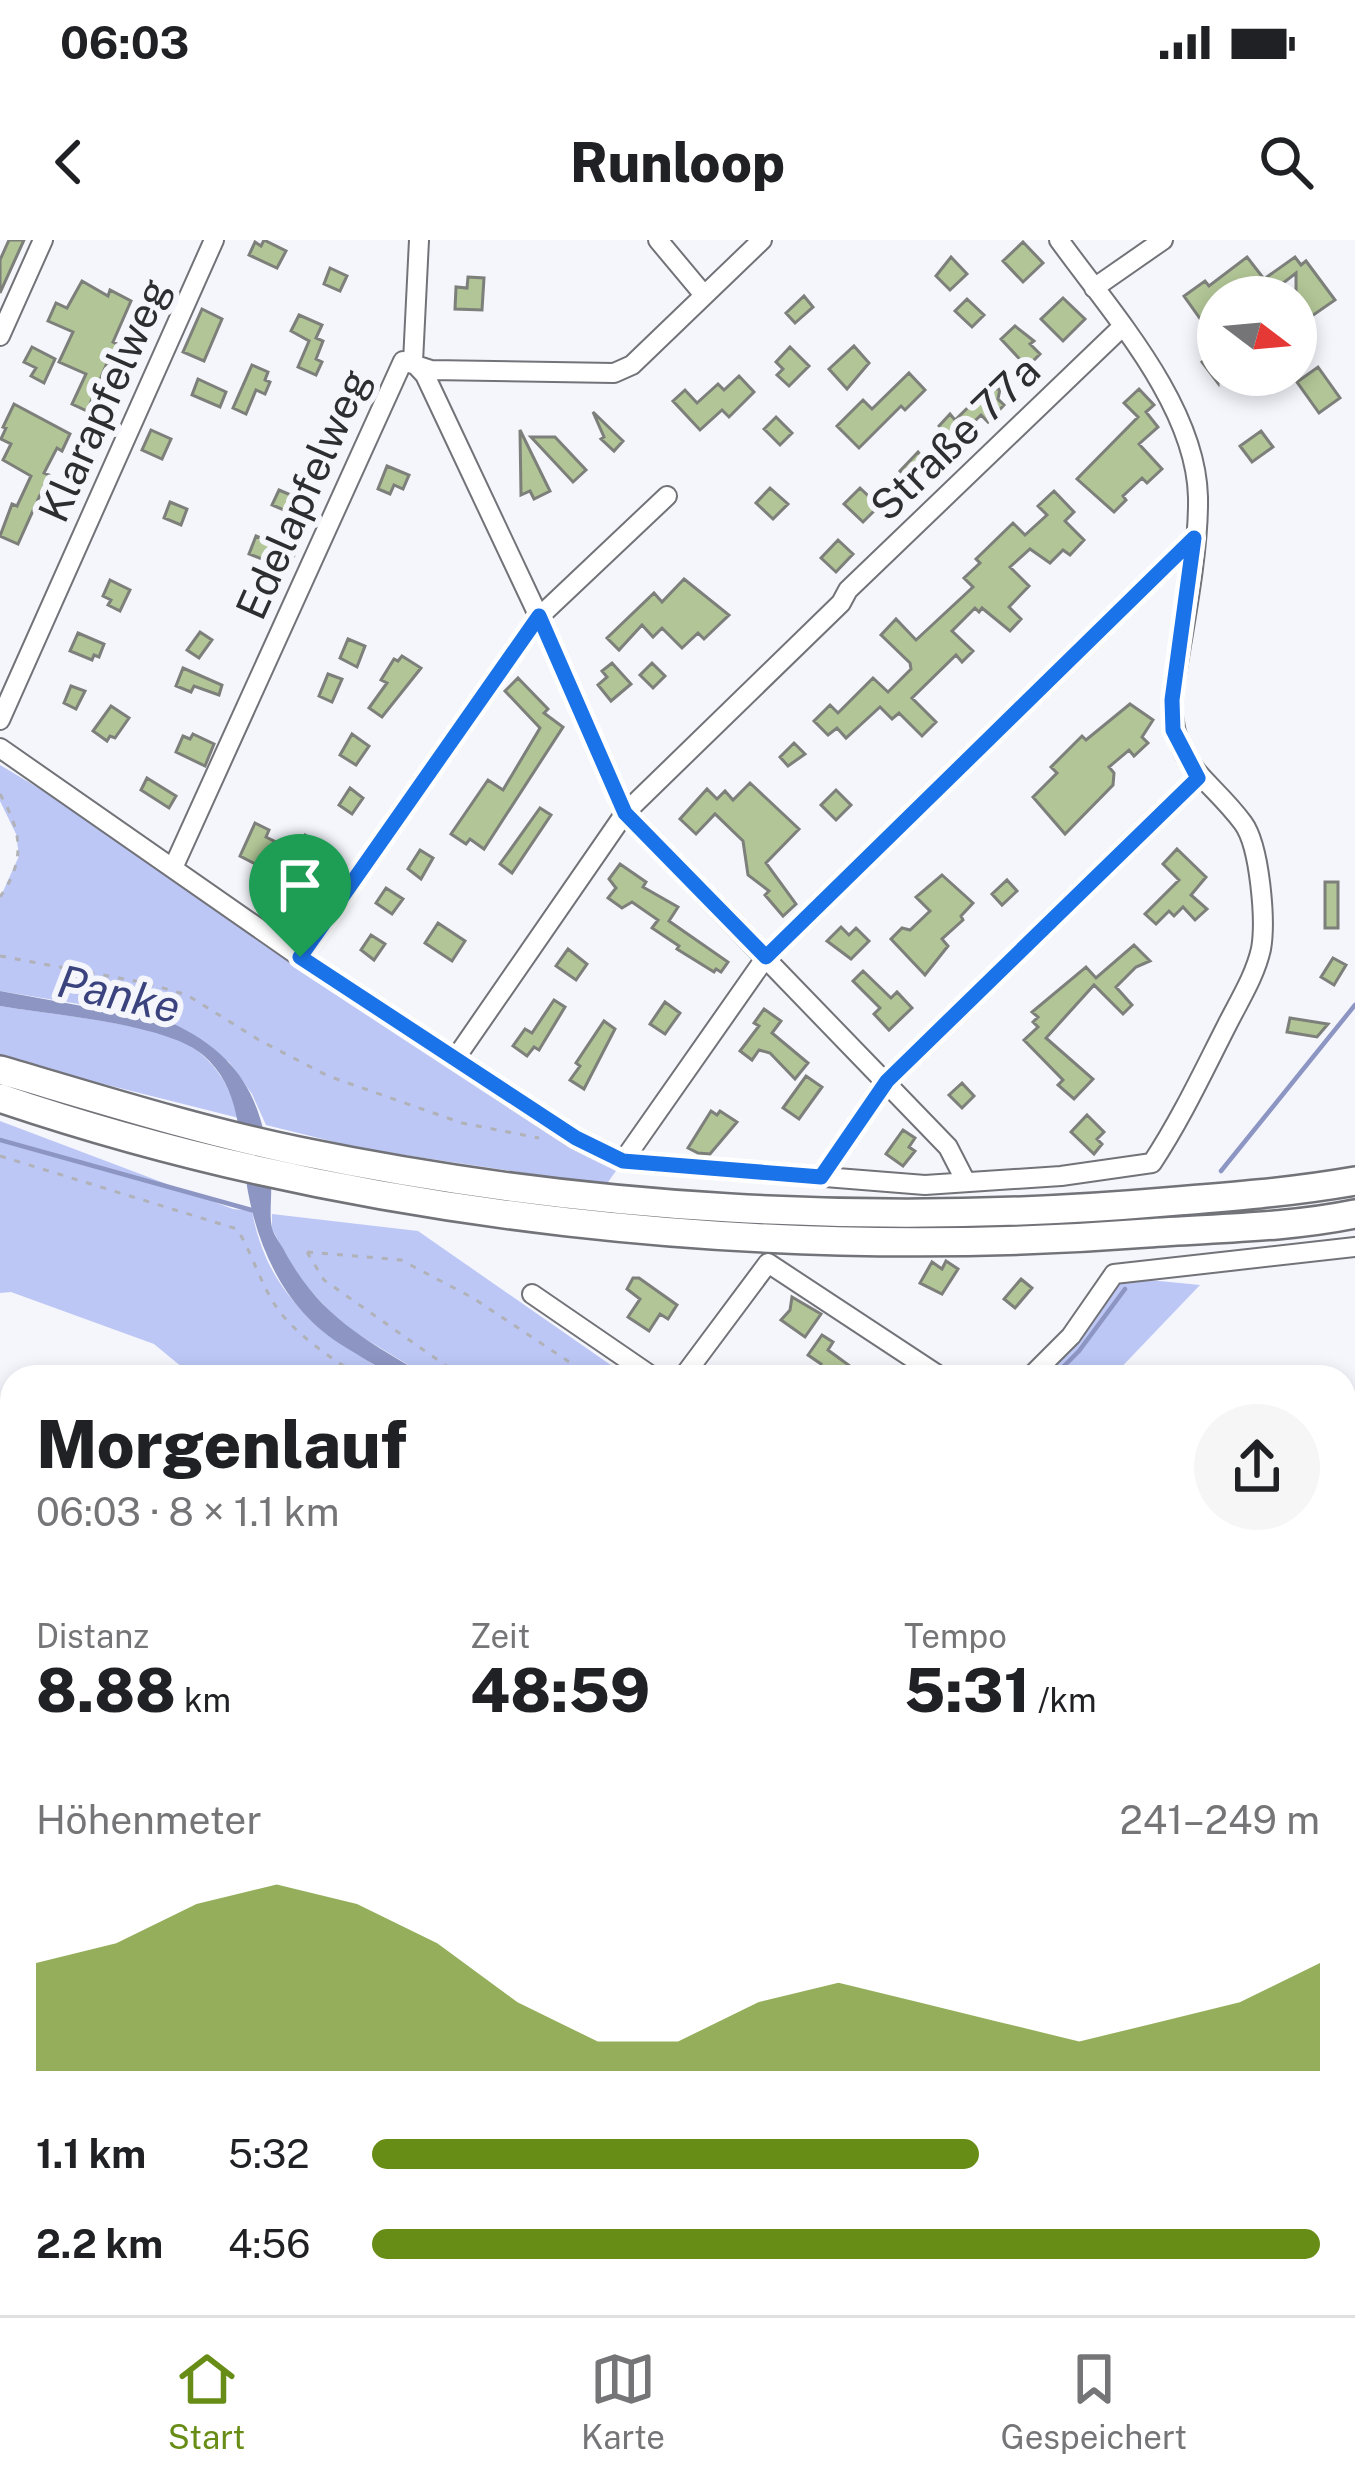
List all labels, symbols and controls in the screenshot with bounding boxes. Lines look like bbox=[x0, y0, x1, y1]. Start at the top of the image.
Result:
text: 06:03 bbox=[60, 16, 190, 69]
icon: back bbox=[36, 129, 102, 195]
icon: search bbox=[1253, 129, 1319, 195]
text: Runloop bbox=[570, 131, 785, 194]
street label: Klarapfelweg bbox=[28, 270, 179, 529]
north arrow bbox=[1197, 276, 1317, 396]
map controls bbox=[1197, 276, 1317, 396]
street label: Straße 77a bbox=[860, 345, 1049, 530]
street label: Edelapfelweg bbox=[226, 361, 380, 627]
pin bbox=[249, 834, 351, 957]
icon: arrive bbox=[267, 852, 333, 918]
water label: Panke bbox=[53, 954, 185, 1033]
button: share bbox=[1194, 1404, 1320, 1530]
text: Morgenlauf bbox=[36, 1405, 407, 1483]
text: 06:03 · 8 × 1.1 km bbox=[36, 1489, 339, 1535]
text: Distanz bbox=[36, 1617, 149, 1655]
text: Zeit bbox=[470, 1617, 530, 1655]
text: Tempo bbox=[904, 1617, 1007, 1655]
text: 8.88 bbox=[36, 1655, 176, 1726]
text: 48:59 bbox=[470, 1655, 650, 1726]
text: 5:31 bbox=[904, 1655, 1030, 1726]
text: km bbox=[176, 1681, 231, 1719]
text: /km bbox=[1030, 1681, 1097, 1719]
text: Höhenmeter bbox=[36, 1797, 262, 1843]
text: 241–249 m bbox=[1119, 1797, 1320, 1843]
text: 1.1 km bbox=[36, 2131, 146, 2177]
text: 5:32 bbox=[228, 2131, 310, 2177]
text: 2.2 km bbox=[36, 2221, 163, 2267]
text: 4:56 bbox=[228, 2221, 311, 2267]
tab: Start bbox=[168, 2346, 245, 2456]
tab: Karte bbox=[581, 2346, 665, 2456]
tab: Gespeichert bbox=[1001, 2346, 1187, 2456]

